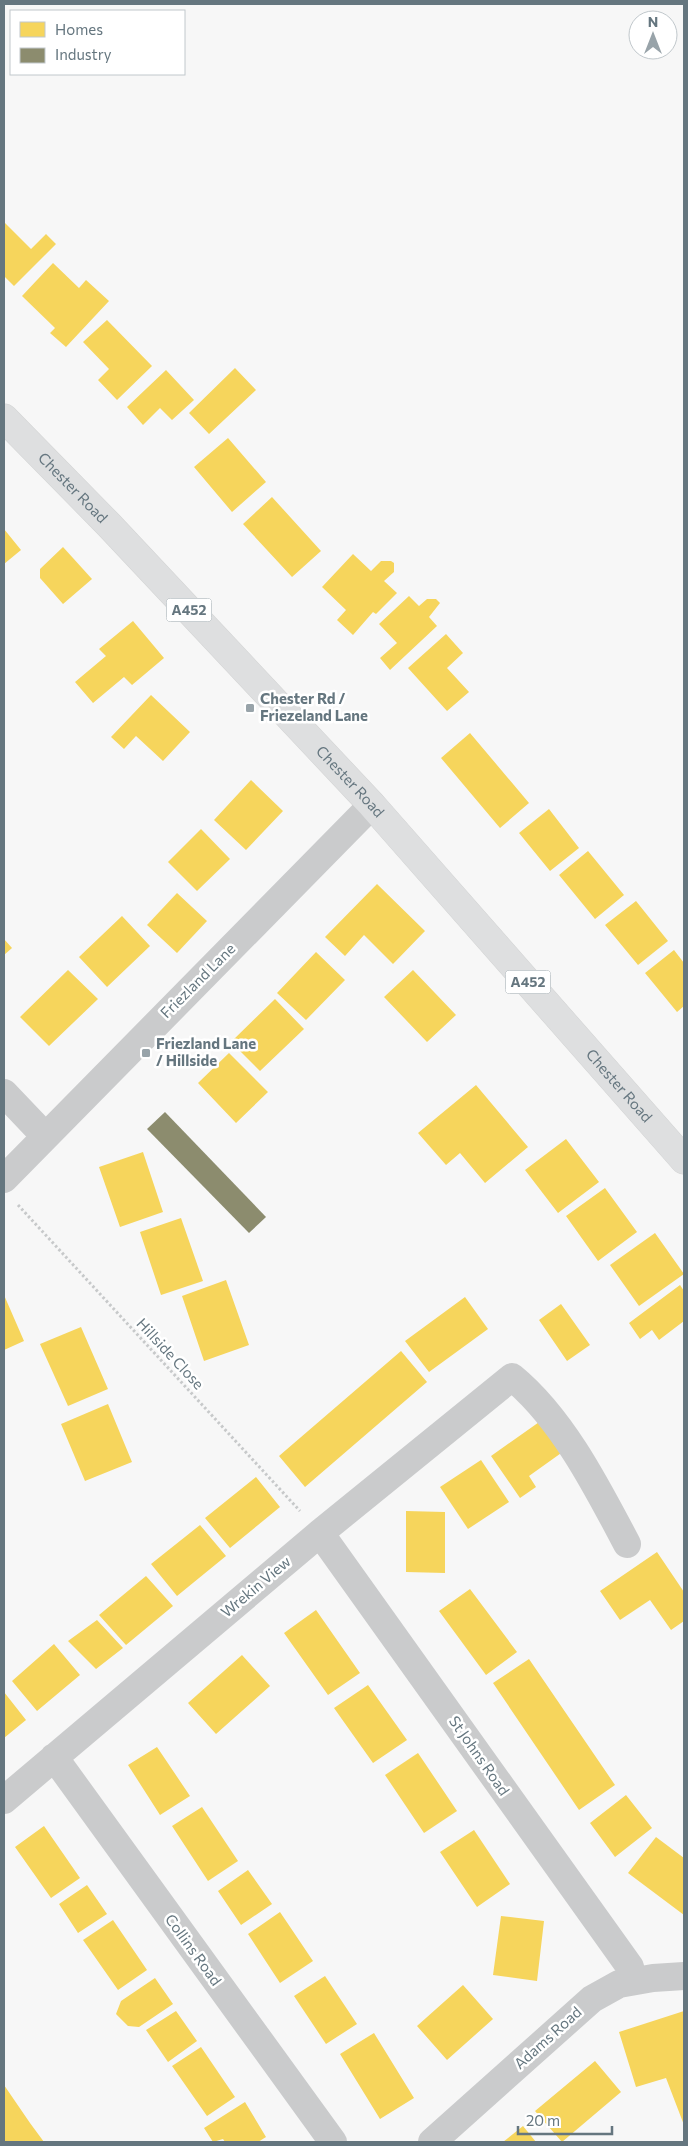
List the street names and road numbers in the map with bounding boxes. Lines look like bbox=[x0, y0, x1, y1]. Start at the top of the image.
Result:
street label: Chester Road bbox=[35, 448, 112, 526]
road number: A452 bbox=[166, 598, 212, 622]
street label: Chester Road bbox=[313, 741, 389, 821]
street label: Friezland Lane bbox=[156, 939, 238, 1021]
road number: A452 bbox=[506, 970, 550, 994]
street label: Chester Road bbox=[583, 1045, 657, 1126]
street label: Hillside Close bbox=[133, 1314, 208, 1393]
street label: Wrekin View bbox=[217, 1552, 294, 1621]
street label: St Johns Road bbox=[446, 1712, 514, 1799]
street label: Collins Road bbox=[162, 1910, 226, 1989]
street label: Adams Road bbox=[510, 2002, 585, 2072]

